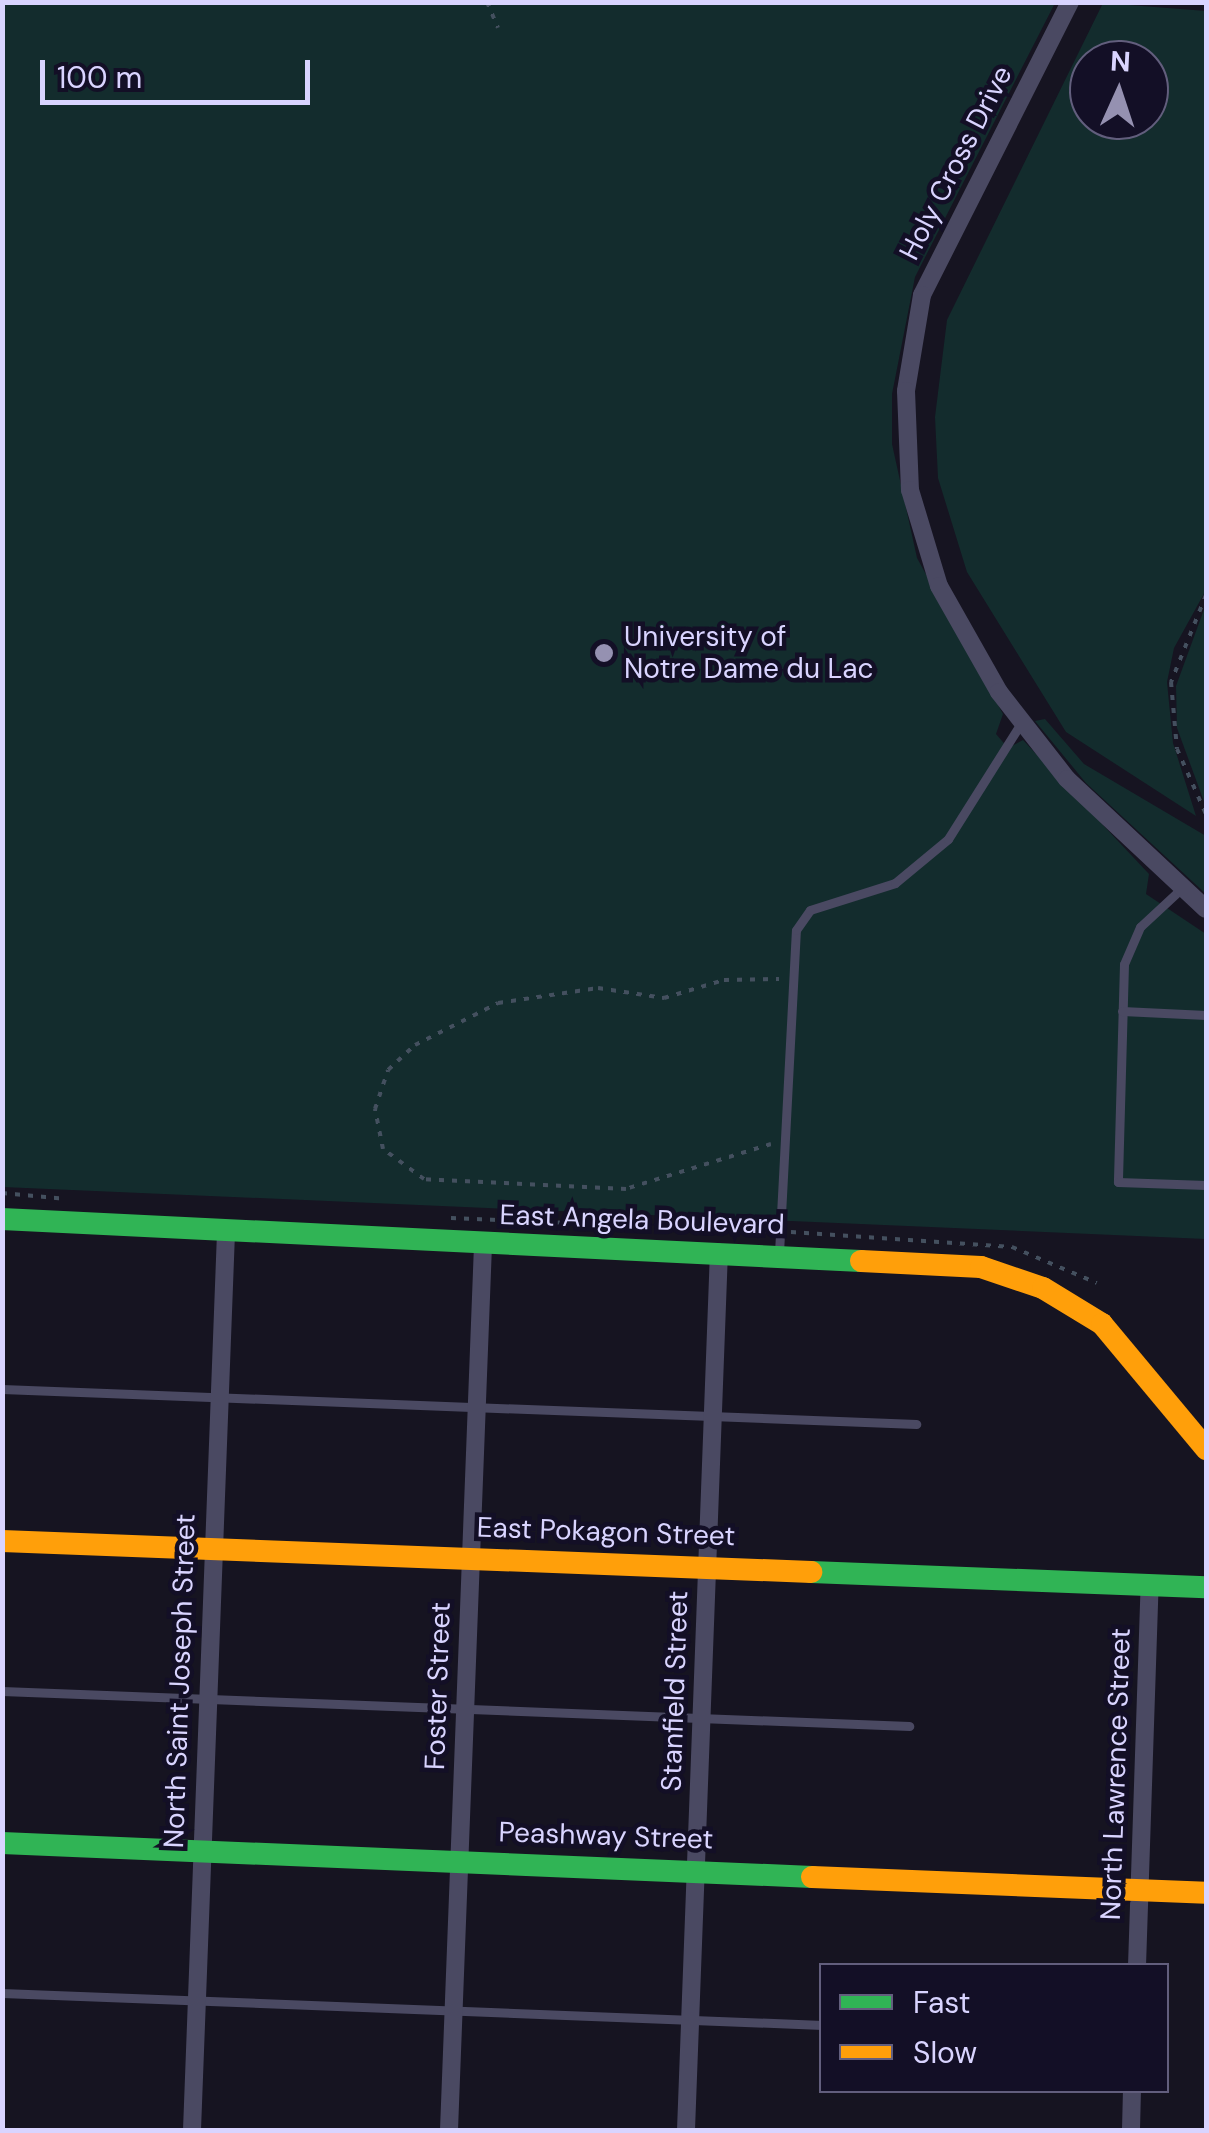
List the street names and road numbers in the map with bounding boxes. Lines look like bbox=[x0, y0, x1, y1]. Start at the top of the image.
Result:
street label: Holy Cross Drive bbox=[893, 60, 1019, 266]
street label: East Angela Boulevard bbox=[499, 1198, 785, 1242]
street label: East Pokagon Street bbox=[476, 1511, 736, 1553]
street label: North Saint Joseph Street bbox=[157, 1513, 203, 1849]
street label: Stanfield Street bbox=[655, 1590, 695, 1792]
street label: Foster Street bbox=[418, 1601, 458, 1771]
street label: North Lawrence Street bbox=[1094, 1627, 1138, 1921]
street label: Peashway Street bbox=[498, 1815, 714, 1857]

